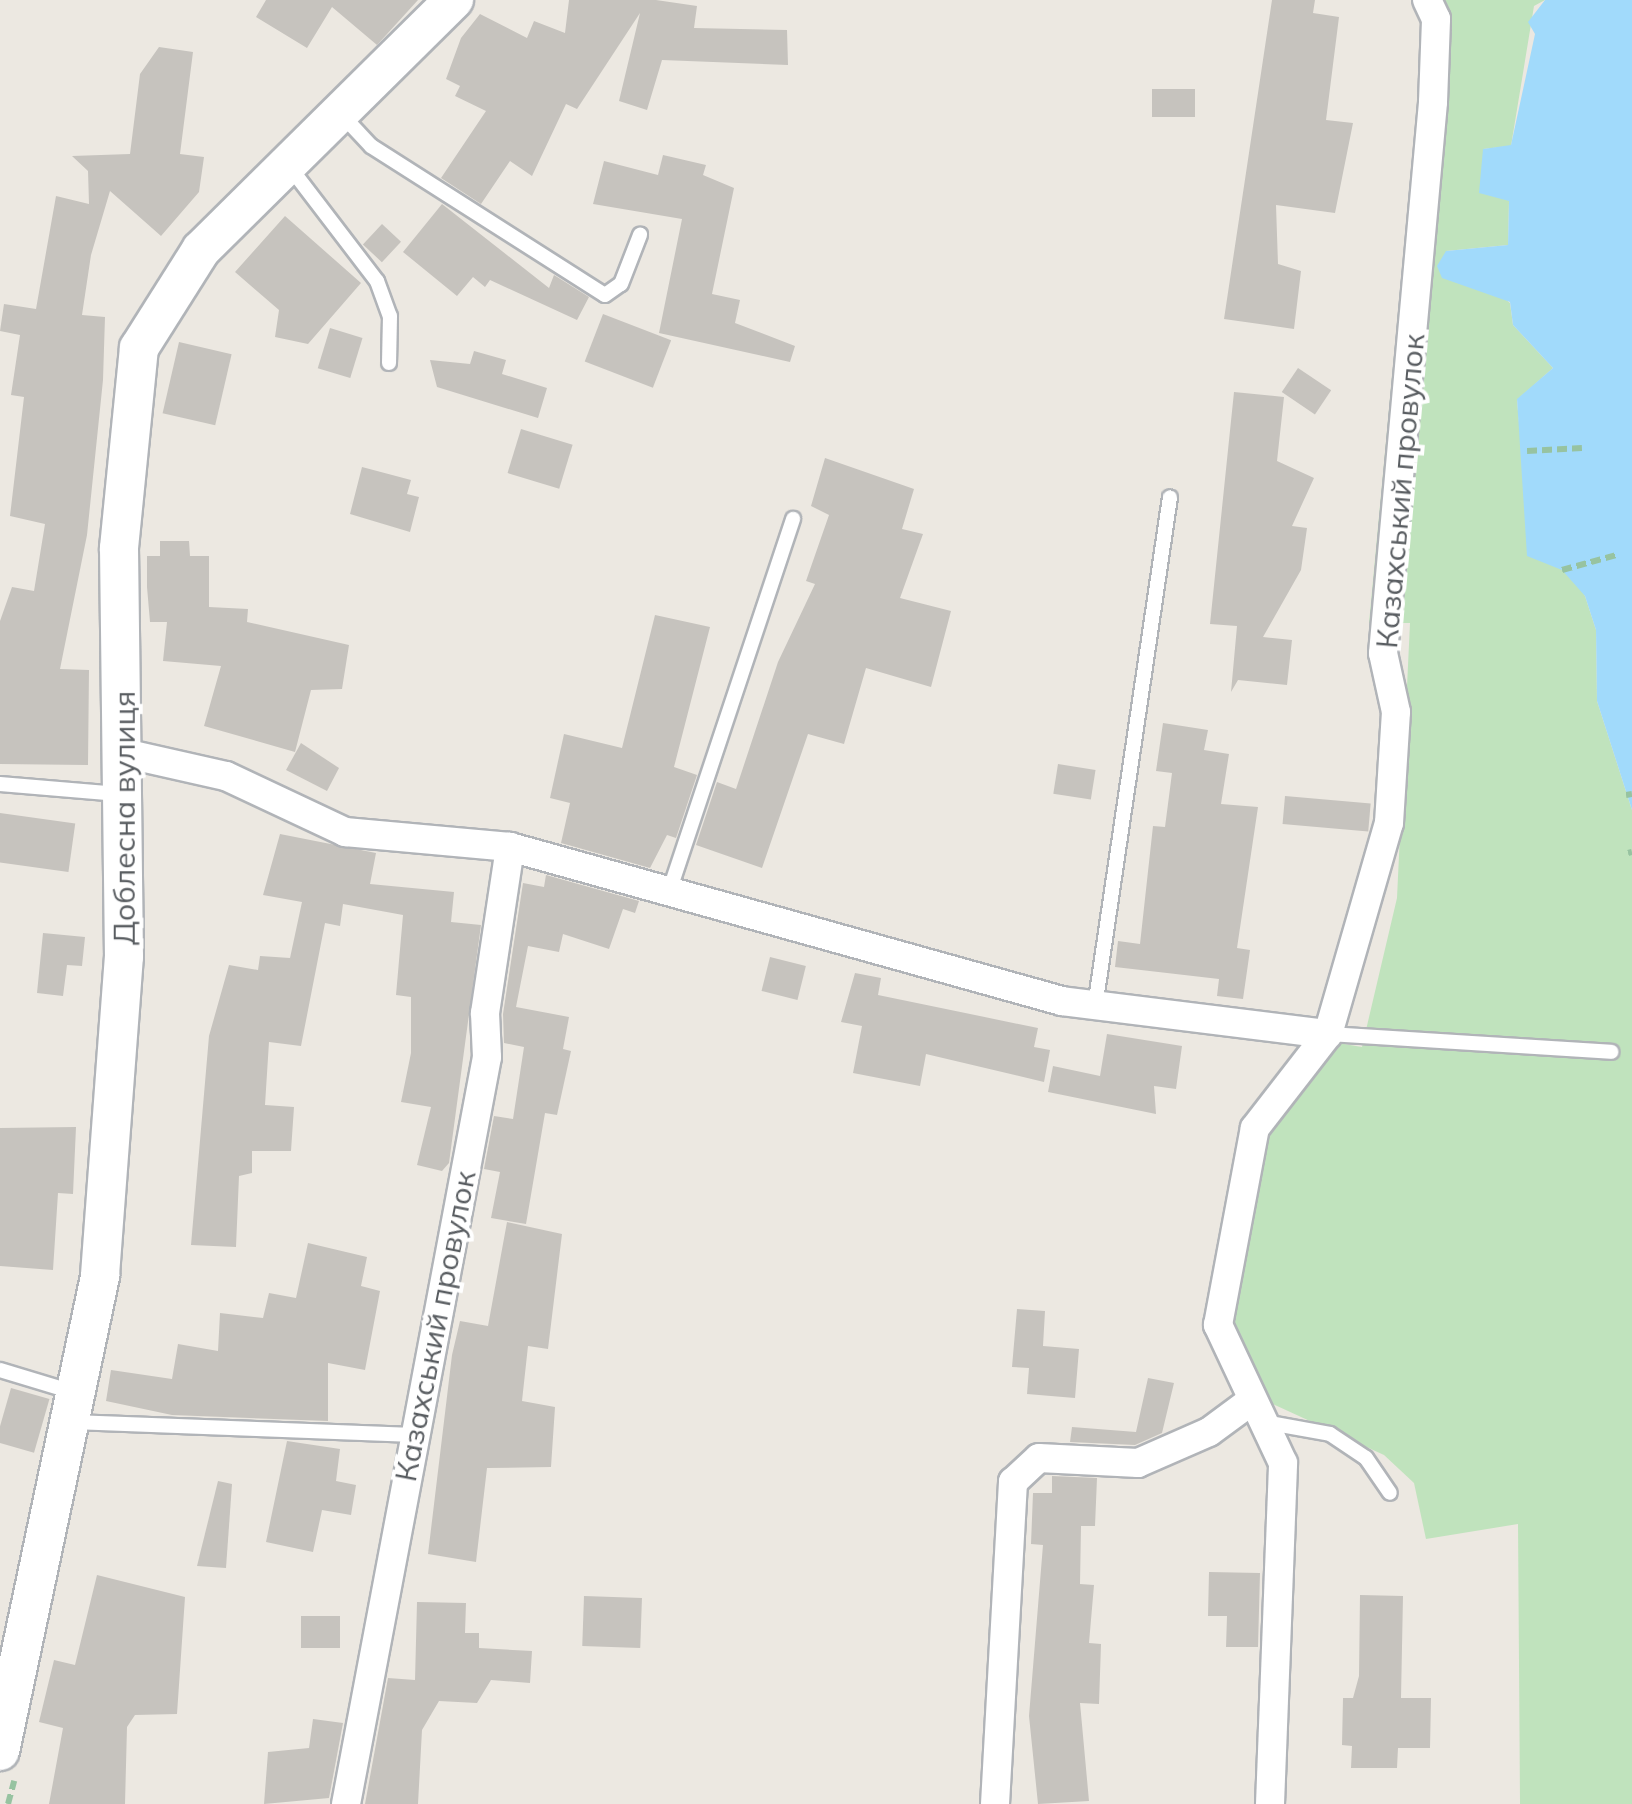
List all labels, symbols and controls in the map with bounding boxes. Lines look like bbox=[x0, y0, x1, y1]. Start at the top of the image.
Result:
street label: Казахський провулок bbox=[1368, 332, 1432, 650]
street label: Доблесна вулиця bbox=[106, 691, 142, 945]
street label: Казахський провулок bbox=[387, 1168, 483, 1484]

